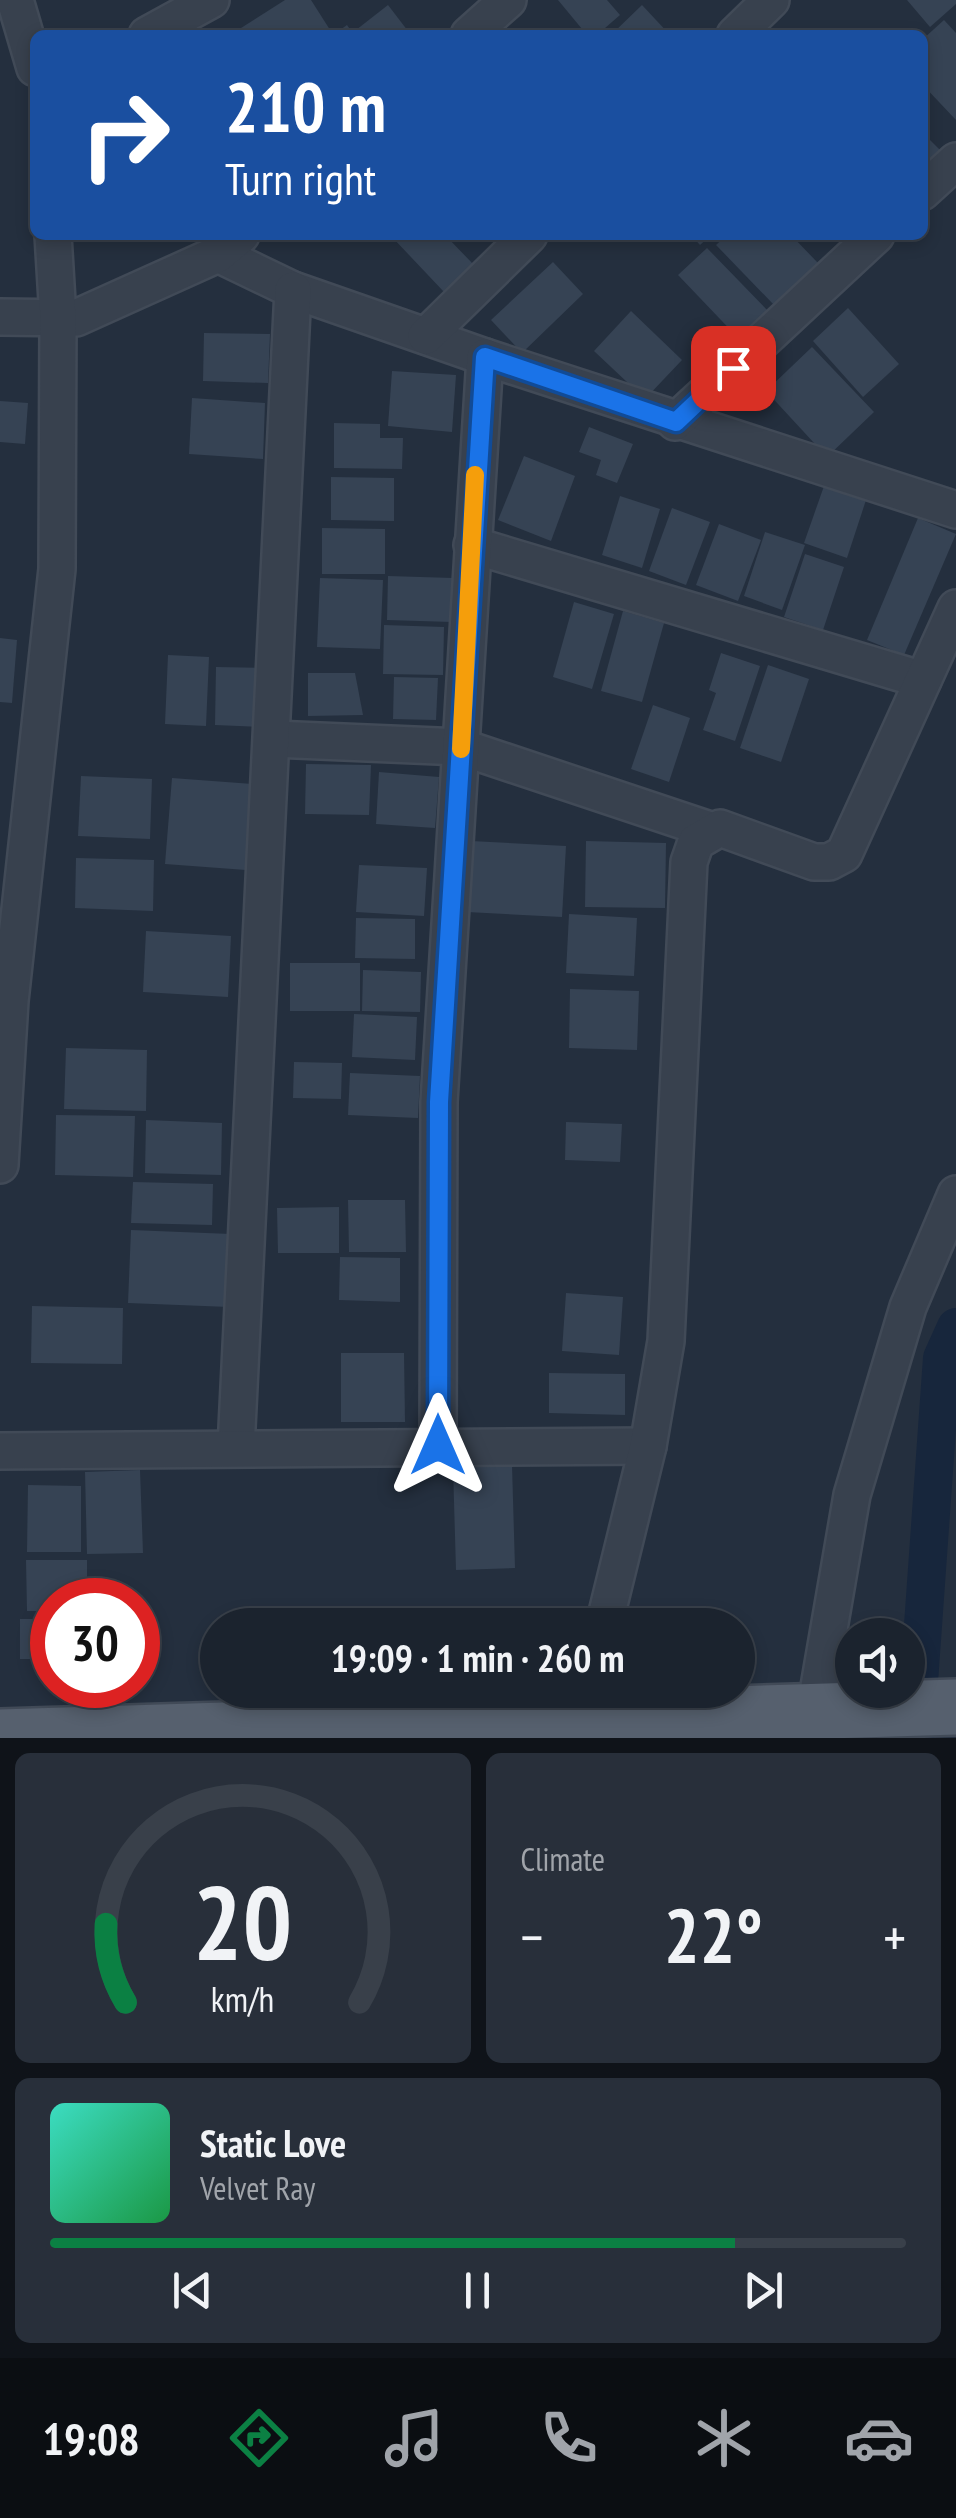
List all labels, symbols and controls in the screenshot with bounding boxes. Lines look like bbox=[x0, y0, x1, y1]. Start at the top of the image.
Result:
text: 210 m bbox=[225, 61, 386, 151]
icon: right bbox=[60, 70, 190, 200]
text: Turn right bbox=[225, 149, 376, 207]
pin bbox=[691, 326, 776, 411]
icon: arrive bbox=[706, 341, 761, 396]
position arrow bbox=[386, 1393, 490, 1497]
speed limit sign: 30 bbox=[30, 1578, 160, 1708]
map controls bbox=[835, 1618, 925, 1708]
button: sound bbox=[835, 1618, 925, 1708]
text: 19:09 · 1 min · 260 m bbox=[331, 1633, 624, 1682]
text: Climate bbox=[521, 1838, 605, 1880]
text: 20 bbox=[193, 1854, 292, 1989]
text: 22° bbox=[664, 1887, 763, 1984]
text: − bbox=[521, 1901, 543, 1972]
text: + bbox=[883, 1901, 906, 1972]
text: km/h bbox=[211, 1976, 274, 2022]
text: Static Love bbox=[200, 2118, 346, 2167]
text: Velvet Ray bbox=[200, 2167, 315, 2209]
icon: previous bbox=[165, 2263, 220, 2318]
icon: pause bbox=[450, 2263, 505, 2318]
icon: next bbox=[736, 2263, 791, 2318]
icon: directions bbox=[224, 2403, 294, 2473]
icon: music bbox=[379, 2403, 449, 2473]
icon: phone bbox=[534, 2403, 604, 2473]
icon: climate bbox=[689, 2403, 759, 2473]
icon: car bbox=[844, 2403, 914, 2473]
text: 19:08 bbox=[42, 2409, 140, 2467]

